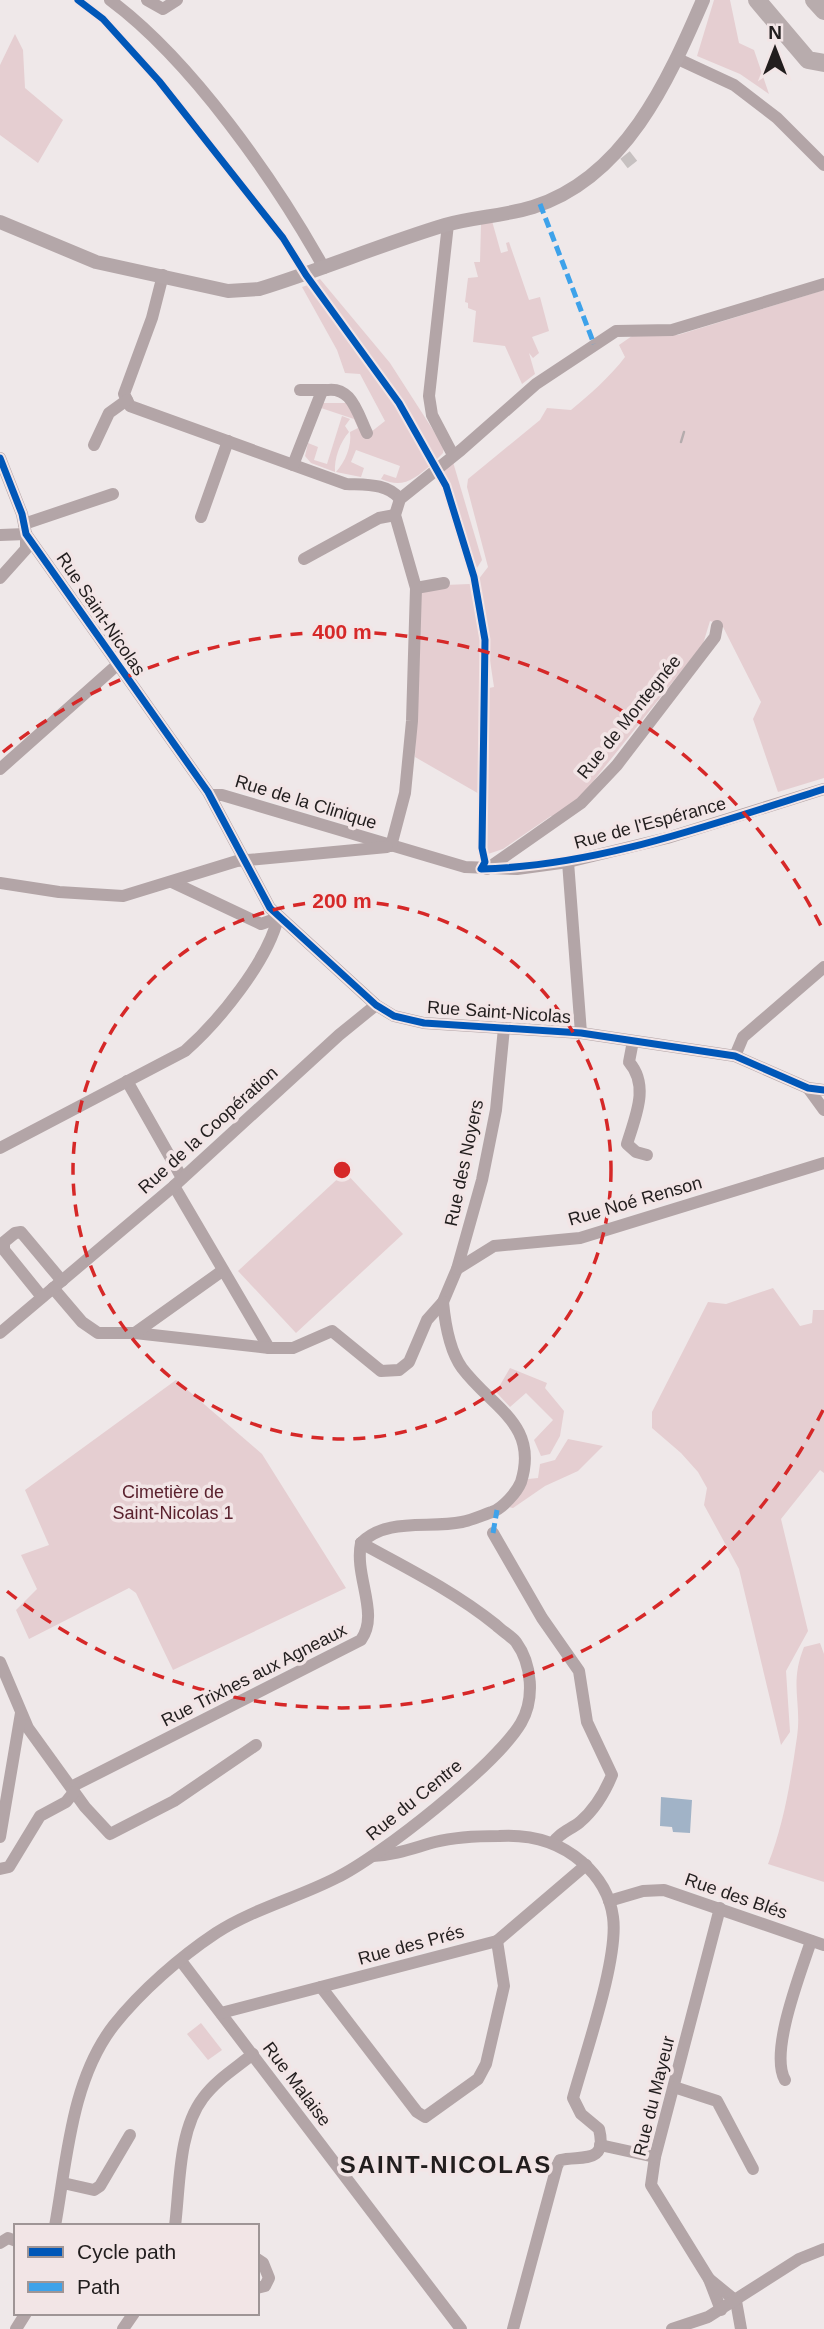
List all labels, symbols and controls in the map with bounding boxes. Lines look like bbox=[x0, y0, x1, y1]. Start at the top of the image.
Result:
north arrow bbox=[740, 14, 810, 84]
text: N bbox=[768, 22, 782, 43]
street label: Rue Saint-Nicolas bbox=[52, 549, 150, 679]
text: 400 m bbox=[312, 620, 372, 643]
street label: Rue de Montegnée bbox=[573, 651, 685, 783]
street label: Rue de la Clinique bbox=[233, 771, 379, 833]
street label: Rue de l'Espérance bbox=[572, 793, 728, 853]
text: 200 m bbox=[312, 889, 372, 912]
street label: Rue Saint-Nicolas bbox=[426, 997, 572, 1027]
street label: Rue de la Coopération bbox=[134, 1062, 282, 1198]
street label: Rue des Noyers bbox=[441, 1098, 487, 1228]
centre of rings bbox=[330, 1158, 354, 1182]
street label: Rue Noé Renson bbox=[566, 1172, 704, 1230]
park label: Cimetière de Saint-Nicolas 1 bbox=[112, 1482, 234, 1523]
street label: Rue Trixhes aux Agneaux bbox=[158, 1620, 350, 1730]
street label: Rue du Centre bbox=[362, 1755, 466, 1845]
street label: Rue des Blés bbox=[682, 1869, 790, 1923]
street label: Rue des Prés bbox=[356, 1921, 466, 1969]
street label: Rue du Mayeur bbox=[629, 2034, 679, 2158]
street label: Rue Malaise bbox=[259, 2038, 335, 2130]
district label: SAINT-NICOLAS bbox=[340, 2151, 552, 2178]
legend bbox=[14, 2224, 259, 2315]
text: Cycle path bbox=[77, 2240, 176, 2263]
text: Path bbox=[77, 2275, 120, 2298]

